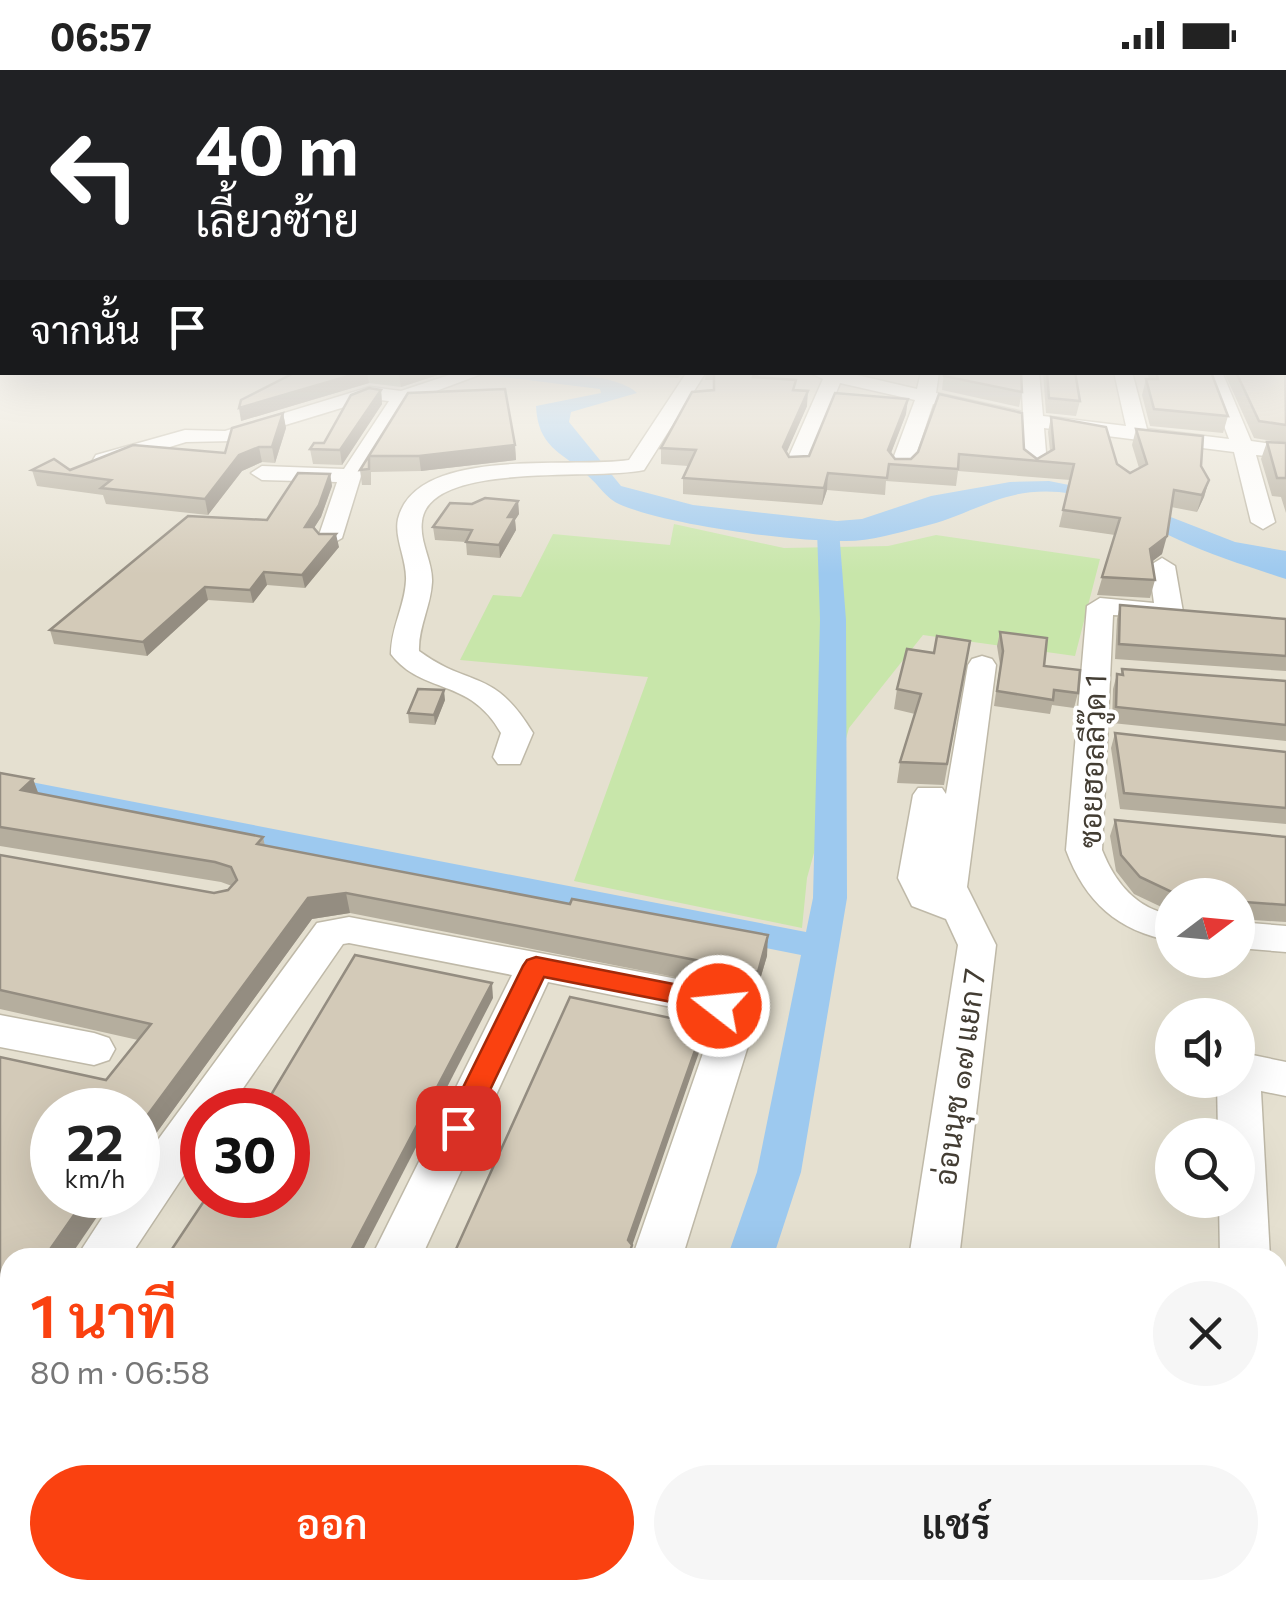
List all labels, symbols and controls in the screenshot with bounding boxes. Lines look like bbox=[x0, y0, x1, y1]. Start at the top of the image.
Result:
text: 06:57 bbox=[50, 12, 152, 59]
text: 40 m bbox=[195, 104, 359, 189]
icon: left bbox=[30, 110, 160, 240]
text: เลี้ยวซ้าย bbox=[195, 191, 359, 246]
icon: arrive bbox=[160, 300, 215, 355]
text: จากนั้น bbox=[30, 305, 140, 352]
street label: ซอยฮอลลีวู๊ด 1 bbox=[1069, 673, 1117, 849]
north arrow bbox=[1155, 878, 1255, 978]
map controls bbox=[1155, 878, 1255, 1218]
position arrow bbox=[667, 954, 771, 1058]
street label: อ่อนนุช ๑๗ แยก 7 bbox=[924, 966, 997, 1189]
button: sound bbox=[1155, 998, 1255, 1098]
pin bbox=[416, 1086, 501, 1171]
speed limit sign: 30 bbox=[180, 1088, 310, 1218]
icon: arrive bbox=[431, 1101, 486, 1156]
text: 22 bbox=[67, 1110, 123, 1171]
button: search bbox=[1155, 1118, 1255, 1218]
text: km/h bbox=[65, 1163, 125, 1193]
text: 1 นาที bbox=[30, 1277, 177, 1350]
button: close bbox=[1153, 1281, 1258, 1386]
text: 80 m · 06:58 bbox=[30, 1351, 210, 1391]
button: ออก bbox=[30, 1465, 634, 1580]
button: แชร์ bbox=[654, 1465, 1258, 1580]

